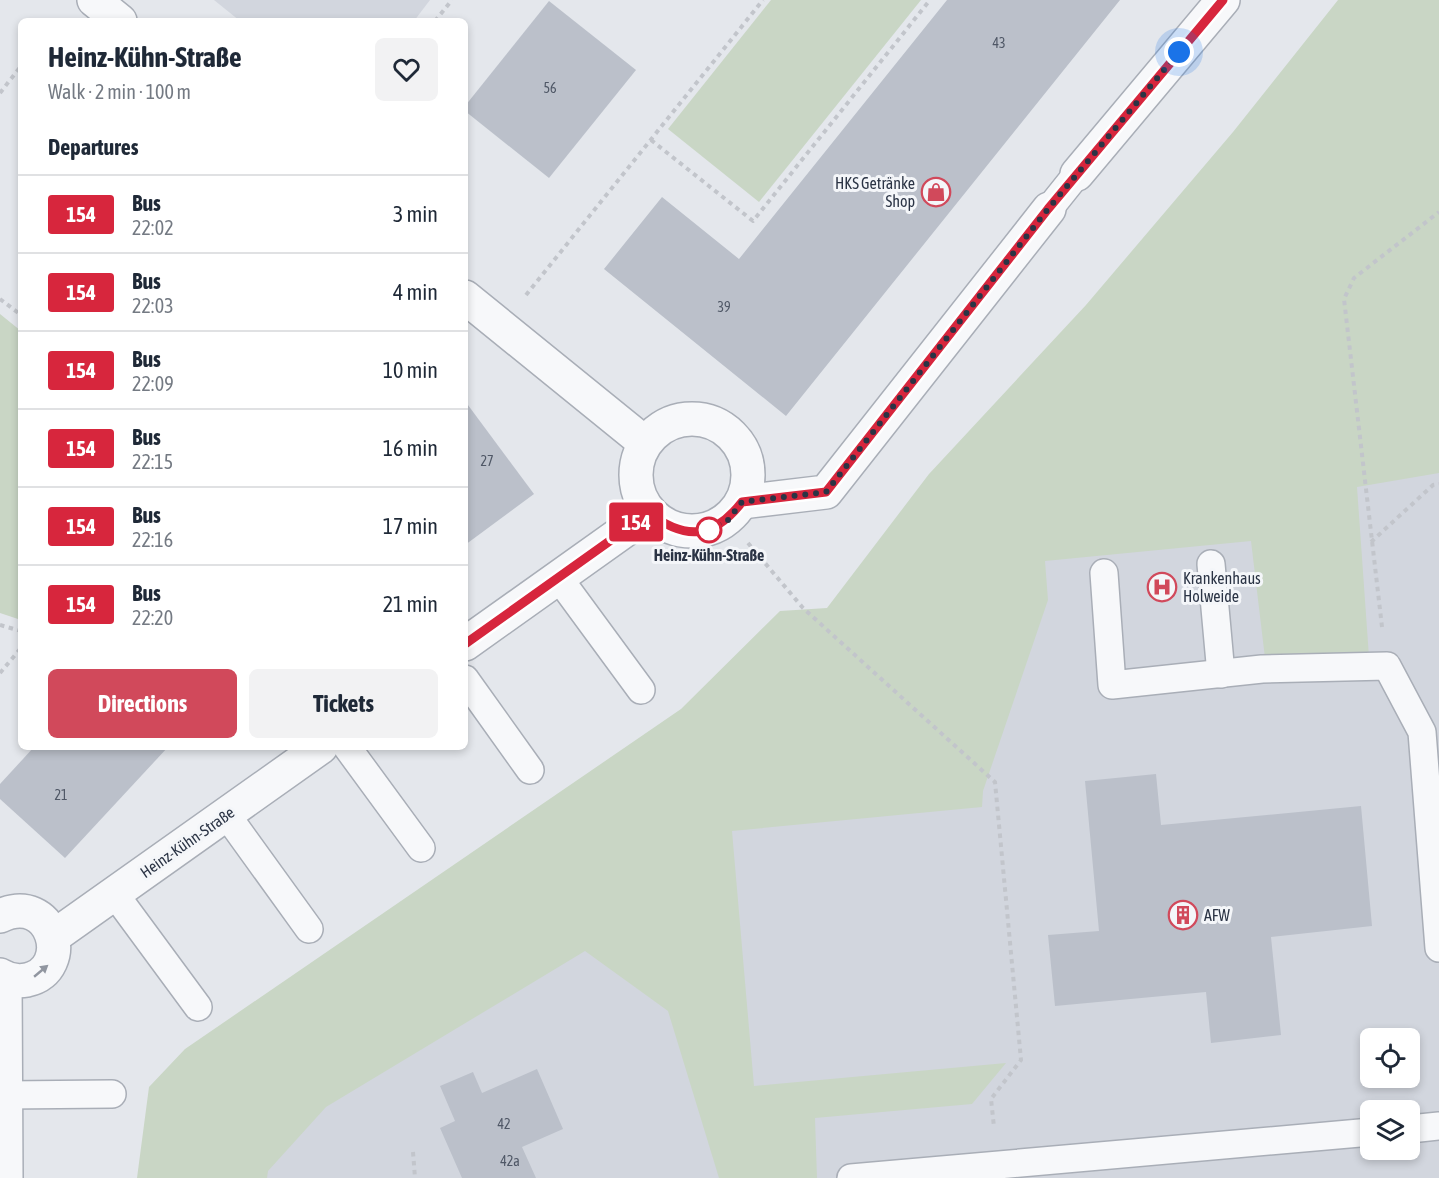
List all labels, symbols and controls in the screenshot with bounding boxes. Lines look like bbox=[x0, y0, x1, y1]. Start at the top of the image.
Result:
house number: 43 bbox=[992, 35, 1006, 51]
your location bbox=[1164, 37, 1194, 67]
button: heart bbox=[375, 38, 438, 101]
text: Heinz-Kühn-Straße bbox=[48, 41, 242, 73]
text: Walk · 2 min · 100 m bbox=[48, 80, 191, 103]
house number: 56 bbox=[543, 80, 557, 96]
text: Departures bbox=[48, 134, 138, 160]
place label: HKS Getränke Shop bbox=[835, 174, 915, 211]
shop icon: HKS Getränke Shop bbox=[920, 176, 952, 208]
text: Bus bbox=[132, 190, 161, 216]
text: 3 min bbox=[393, 201, 438, 227]
text: 154 bbox=[66, 202, 96, 226]
text: 22:02 bbox=[132, 216, 174, 239]
text: Bus bbox=[132, 268, 161, 294]
text: 4 min bbox=[393, 279, 438, 305]
text: 154 bbox=[66, 280, 96, 304]
text: 22:03 bbox=[132, 294, 174, 317]
house number: 39 bbox=[717, 299, 731, 315]
text: Bus bbox=[132, 346, 161, 372]
text: 10 min bbox=[383, 357, 438, 383]
text: 154 bbox=[66, 358, 96, 382]
text: 22:09 bbox=[132, 372, 174, 395]
text: Bus bbox=[132, 424, 161, 450]
text: 16 min bbox=[383, 435, 438, 461]
text: 154 bbox=[66, 436, 96, 460]
text: 22:15 bbox=[132, 450, 173, 473]
house number: 27 bbox=[480, 453, 494, 469]
text: Bus bbox=[132, 502, 161, 528]
line badge: 154 bbox=[602, 502, 670, 542]
text: 154 bbox=[621, 510, 651, 534]
text: 17 min bbox=[383, 513, 438, 539]
text: 154 bbox=[66, 514, 96, 538]
marker: Heinz-Kühn-Straße bbox=[696, 517, 722, 543]
text: 22:16 bbox=[132, 528, 173, 551]
place label: Heinz-Kühn-Straße bbox=[654, 546, 764, 564]
place label: Krankenhaus Holweide bbox=[1183, 569, 1261, 605]
hospital icon: Krankenhaus Holweide bbox=[1146, 571, 1178, 603]
text: Bus bbox=[132, 580, 161, 606]
text: 21 min bbox=[383, 591, 438, 617]
text: 154 bbox=[66, 592, 96, 616]
text: 22:20 bbox=[132, 606, 173, 629]
button: Directions bbox=[48, 669, 237, 738]
button: Tickets bbox=[249, 669, 438, 738]
house number: 21 bbox=[54, 787, 68, 803]
street label: Heinz-Kühn-Straße bbox=[137, 803, 237, 881]
building icon: AFW bbox=[1167, 899, 1199, 931]
place label: AFW bbox=[1204, 906, 1230, 924]
one-way arrow bbox=[33, 965, 49, 978]
map controls bbox=[1360, 1028, 1420, 1160]
button: locate bbox=[1360, 1028, 1420, 1088]
button: layers bbox=[1360, 1100, 1420, 1160]
house number: 42 bbox=[497, 1116, 511, 1132]
house number: 42a bbox=[500, 1153, 520, 1169]

